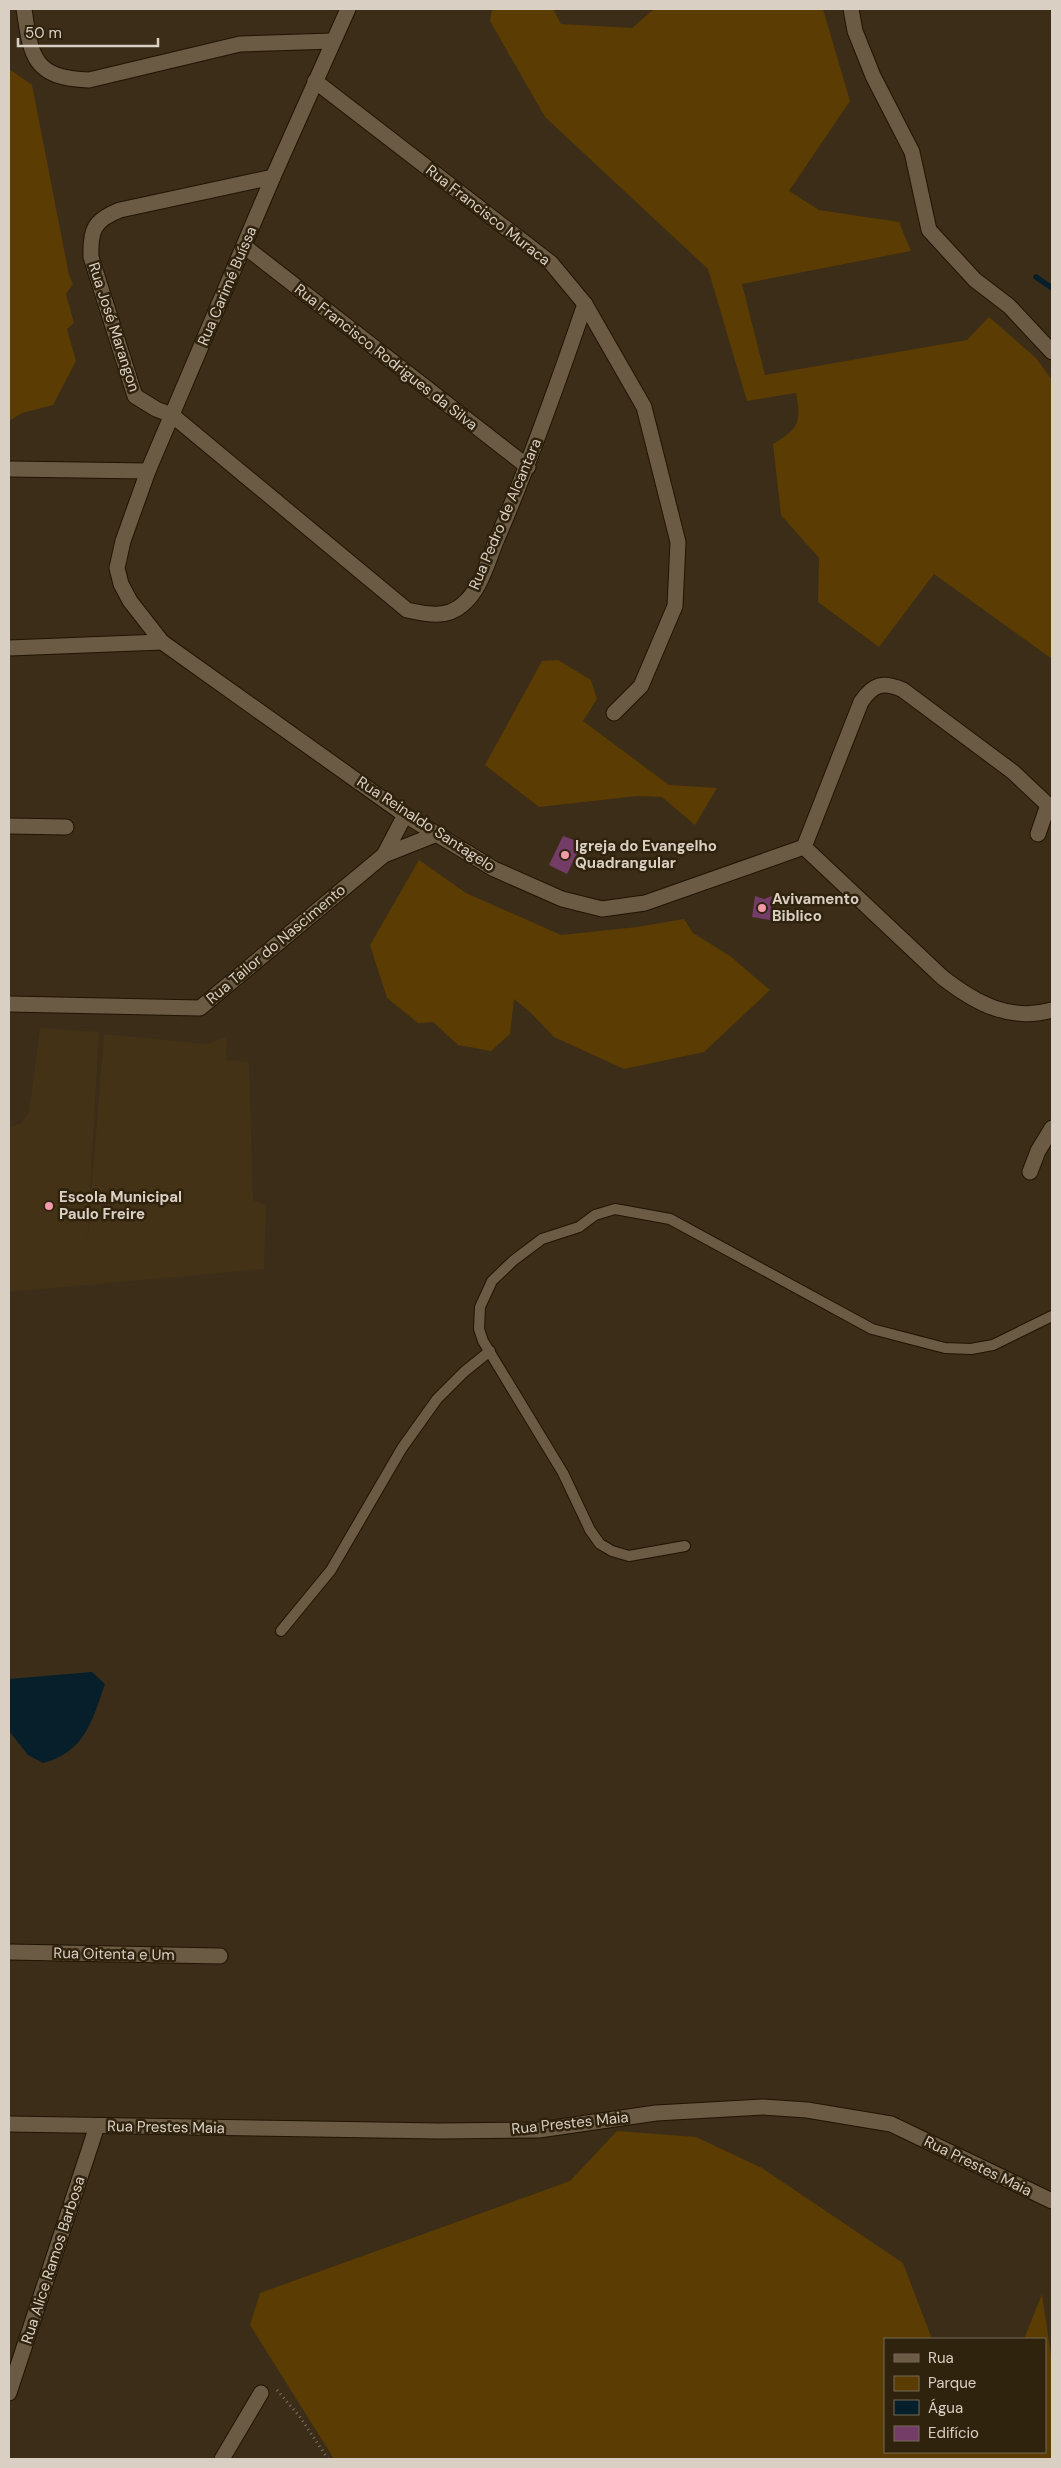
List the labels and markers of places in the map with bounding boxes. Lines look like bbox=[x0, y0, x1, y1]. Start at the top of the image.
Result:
place label: Igreja do Evangelho Quadrangular bbox=[575, 836, 717, 873]
marker: Igreja do Evangelho Quadrangular bbox=[559, 849, 571, 861]
place label: Avivamento Biblico bbox=[772, 889, 859, 926]
marker: Avivamento Biblico bbox=[756, 902, 768, 914]
place label: Escola Municipal Paulo Freire bbox=[59, 1187, 182, 1224]
marker: Escola Municipal Paulo Freire bbox=[43, 1200, 55, 1212]

